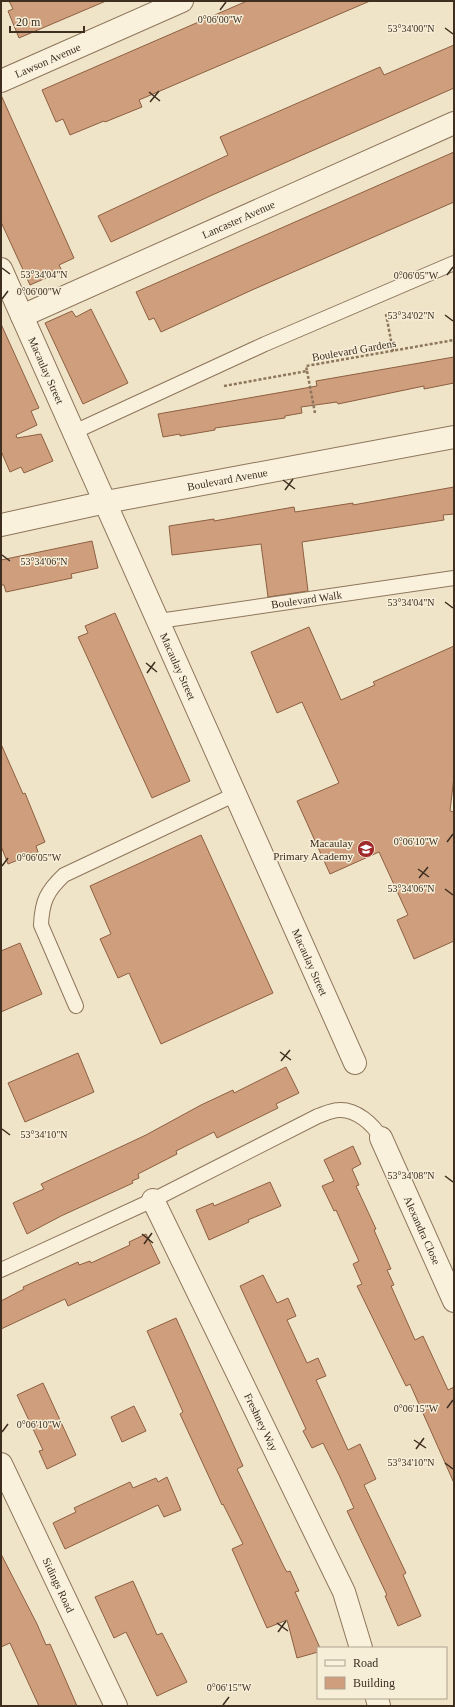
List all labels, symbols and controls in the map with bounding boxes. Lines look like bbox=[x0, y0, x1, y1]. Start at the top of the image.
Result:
scale bar bbox=[10, 8, 84, 34]
text: 0°06'00"W bbox=[198, 14, 243, 25]
text: 20 m bbox=[16, 15, 41, 29]
text: 53°34'00"N bbox=[387, 23, 435, 34]
street label: Lawson Avenue bbox=[13, 41, 82, 80]
street label: Lancaster Avenue bbox=[200, 198, 277, 241]
text: 53°34'04"N bbox=[20, 269, 68, 280]
text: 0°06'05"W bbox=[394, 270, 439, 281]
text: 0°06'00"W bbox=[17, 286, 62, 297]
text: 53°34'02"N bbox=[387, 310, 435, 321]
street label: Macaulay Street bbox=[26, 335, 66, 406]
street label: Boulevard Gardens bbox=[311, 337, 397, 363]
street label: Boulevard Avenue bbox=[186, 466, 269, 493]
text: 53°34'06"N bbox=[20, 556, 68, 567]
street label: Boulevard Walk bbox=[270, 588, 343, 611]
text: 53°34'04"N bbox=[387, 597, 435, 608]
street label: Macaulay Street bbox=[158, 631, 198, 702]
text: 0°06'10"W bbox=[394, 836, 439, 847]
place label: Macaulay Primary Academy bbox=[273, 837, 353, 862]
school or university icon: Macaulay Primary Academy bbox=[356, 839, 376, 859]
text: 0°06'05"W bbox=[17, 852, 62, 863]
text: 53°34'06"N bbox=[387, 883, 435, 894]
street label: Macaulay Street bbox=[290, 927, 330, 997]
text: 53°34'10"N bbox=[20, 1129, 68, 1140]
text: 53°34'08"N bbox=[387, 1170, 435, 1181]
street label: Alexandra Close bbox=[402, 1194, 443, 1266]
street label: Freshney Way bbox=[242, 1391, 281, 1453]
text: 0°06'15"W bbox=[394, 1403, 439, 1414]
text: 0°06'10"W bbox=[17, 1419, 62, 1430]
text: 53°34'10"N bbox=[387, 1457, 435, 1468]
street label: Sidings Road bbox=[40, 1556, 77, 1615]
legend bbox=[317, 1647, 447, 1699]
text: Road bbox=[353, 1656, 378, 1670]
text: Building bbox=[353, 1676, 395, 1690]
text: 0°06'15"W bbox=[207, 1682, 252, 1693]

